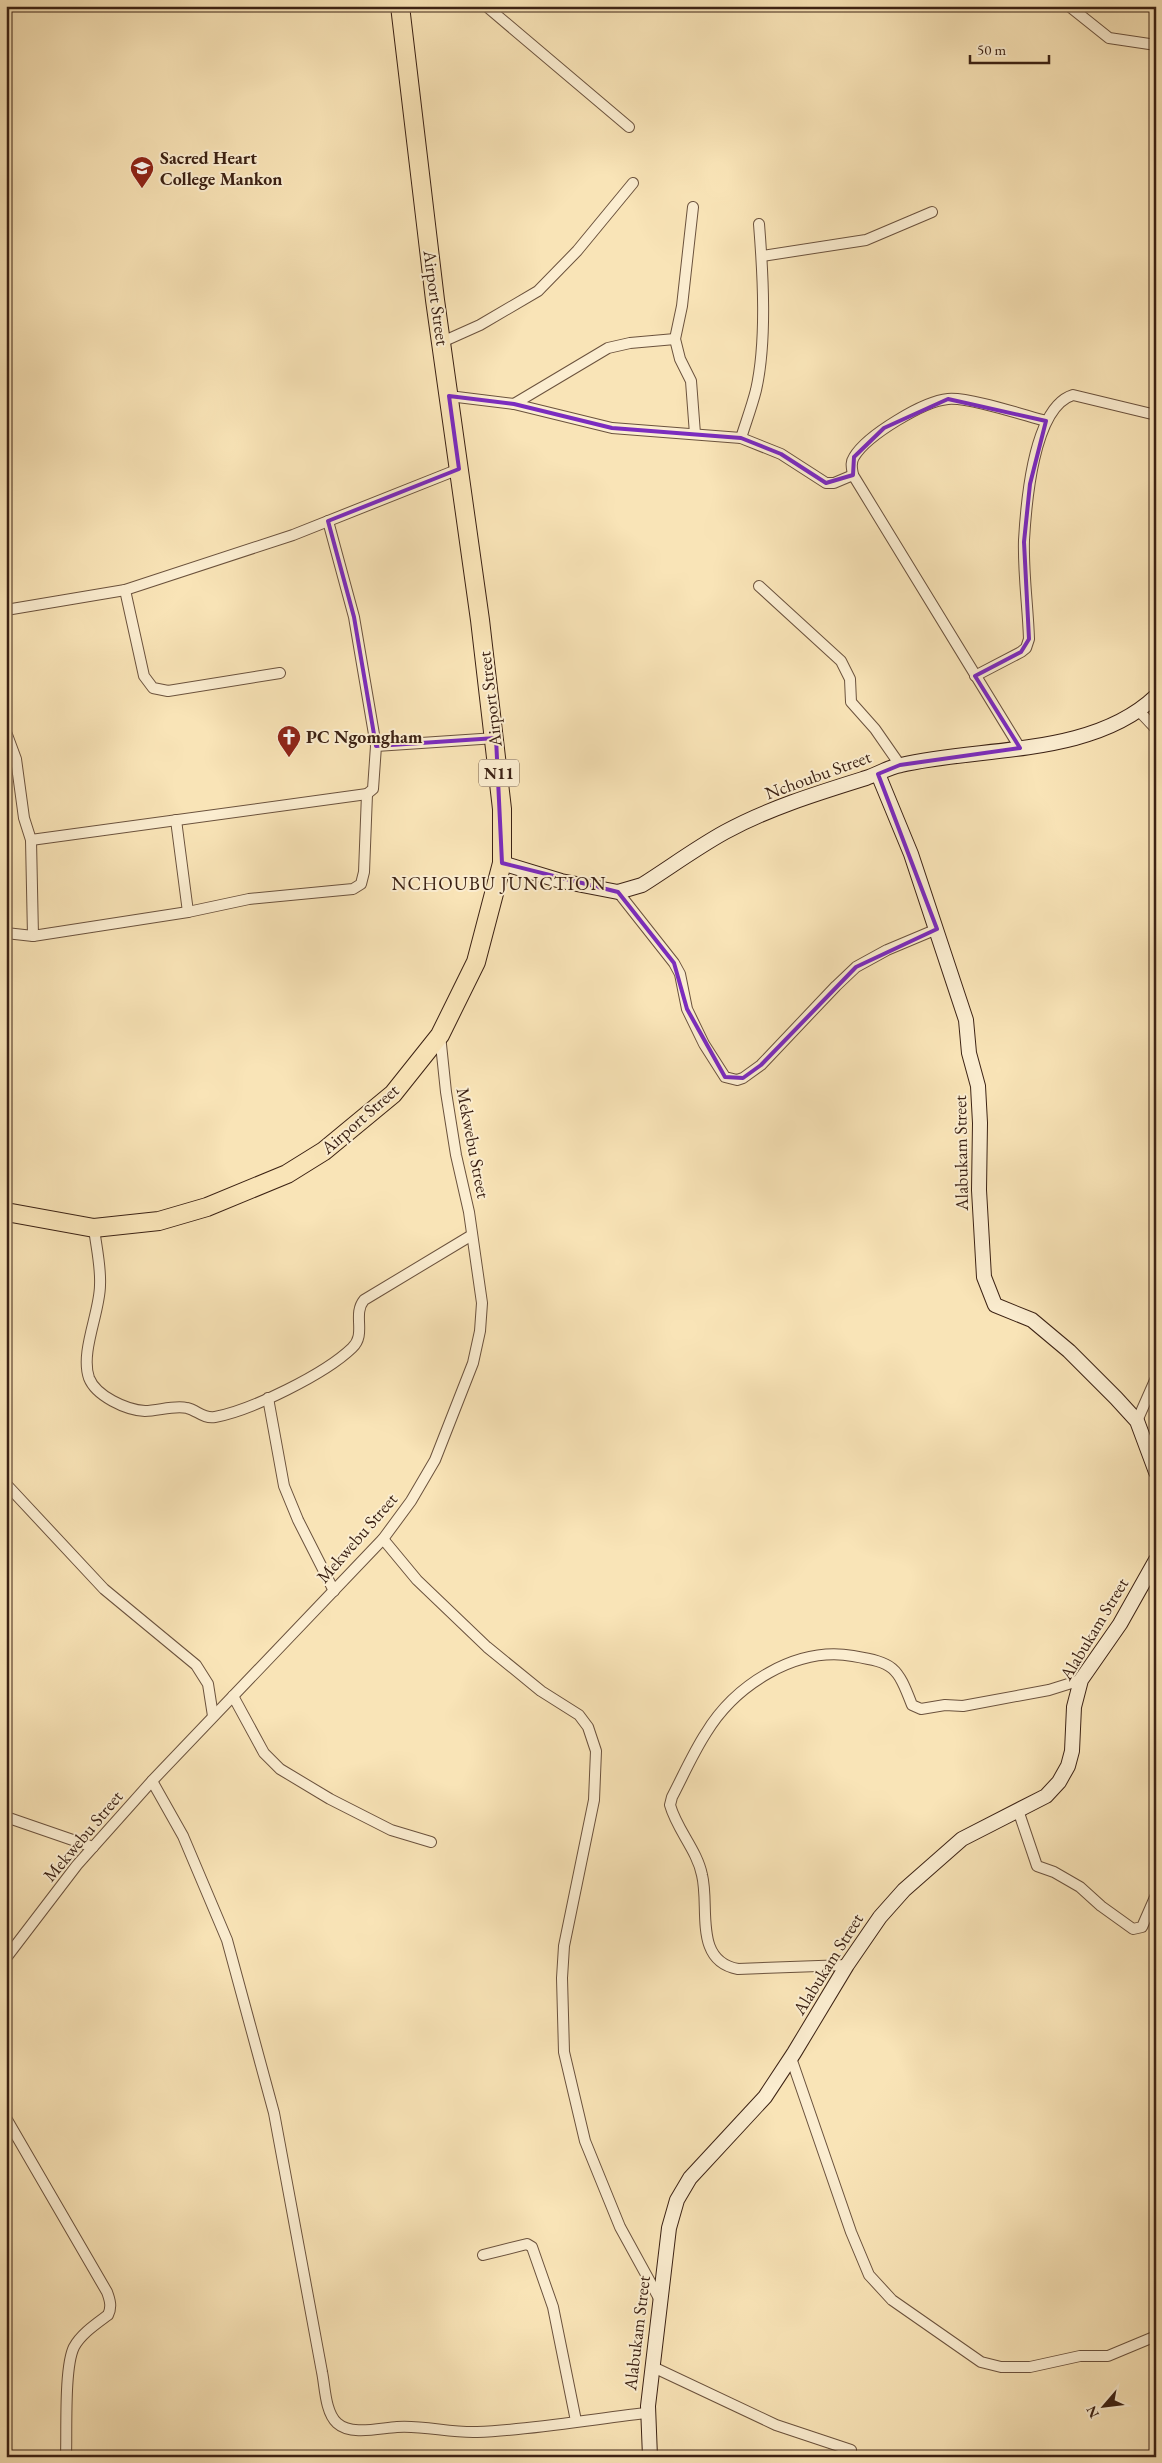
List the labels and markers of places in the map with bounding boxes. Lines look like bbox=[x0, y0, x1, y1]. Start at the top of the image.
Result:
place label: Sacred Heart College Mankon bbox=[160, 146, 283, 190]
school or university icon: Sacred Heart College Mankon bbox=[129, 155, 155, 189]
church icon: PC Ngomgham bbox=[276, 724, 302, 758]
place label: PC Ngomgham bbox=[306, 725, 423, 748]

